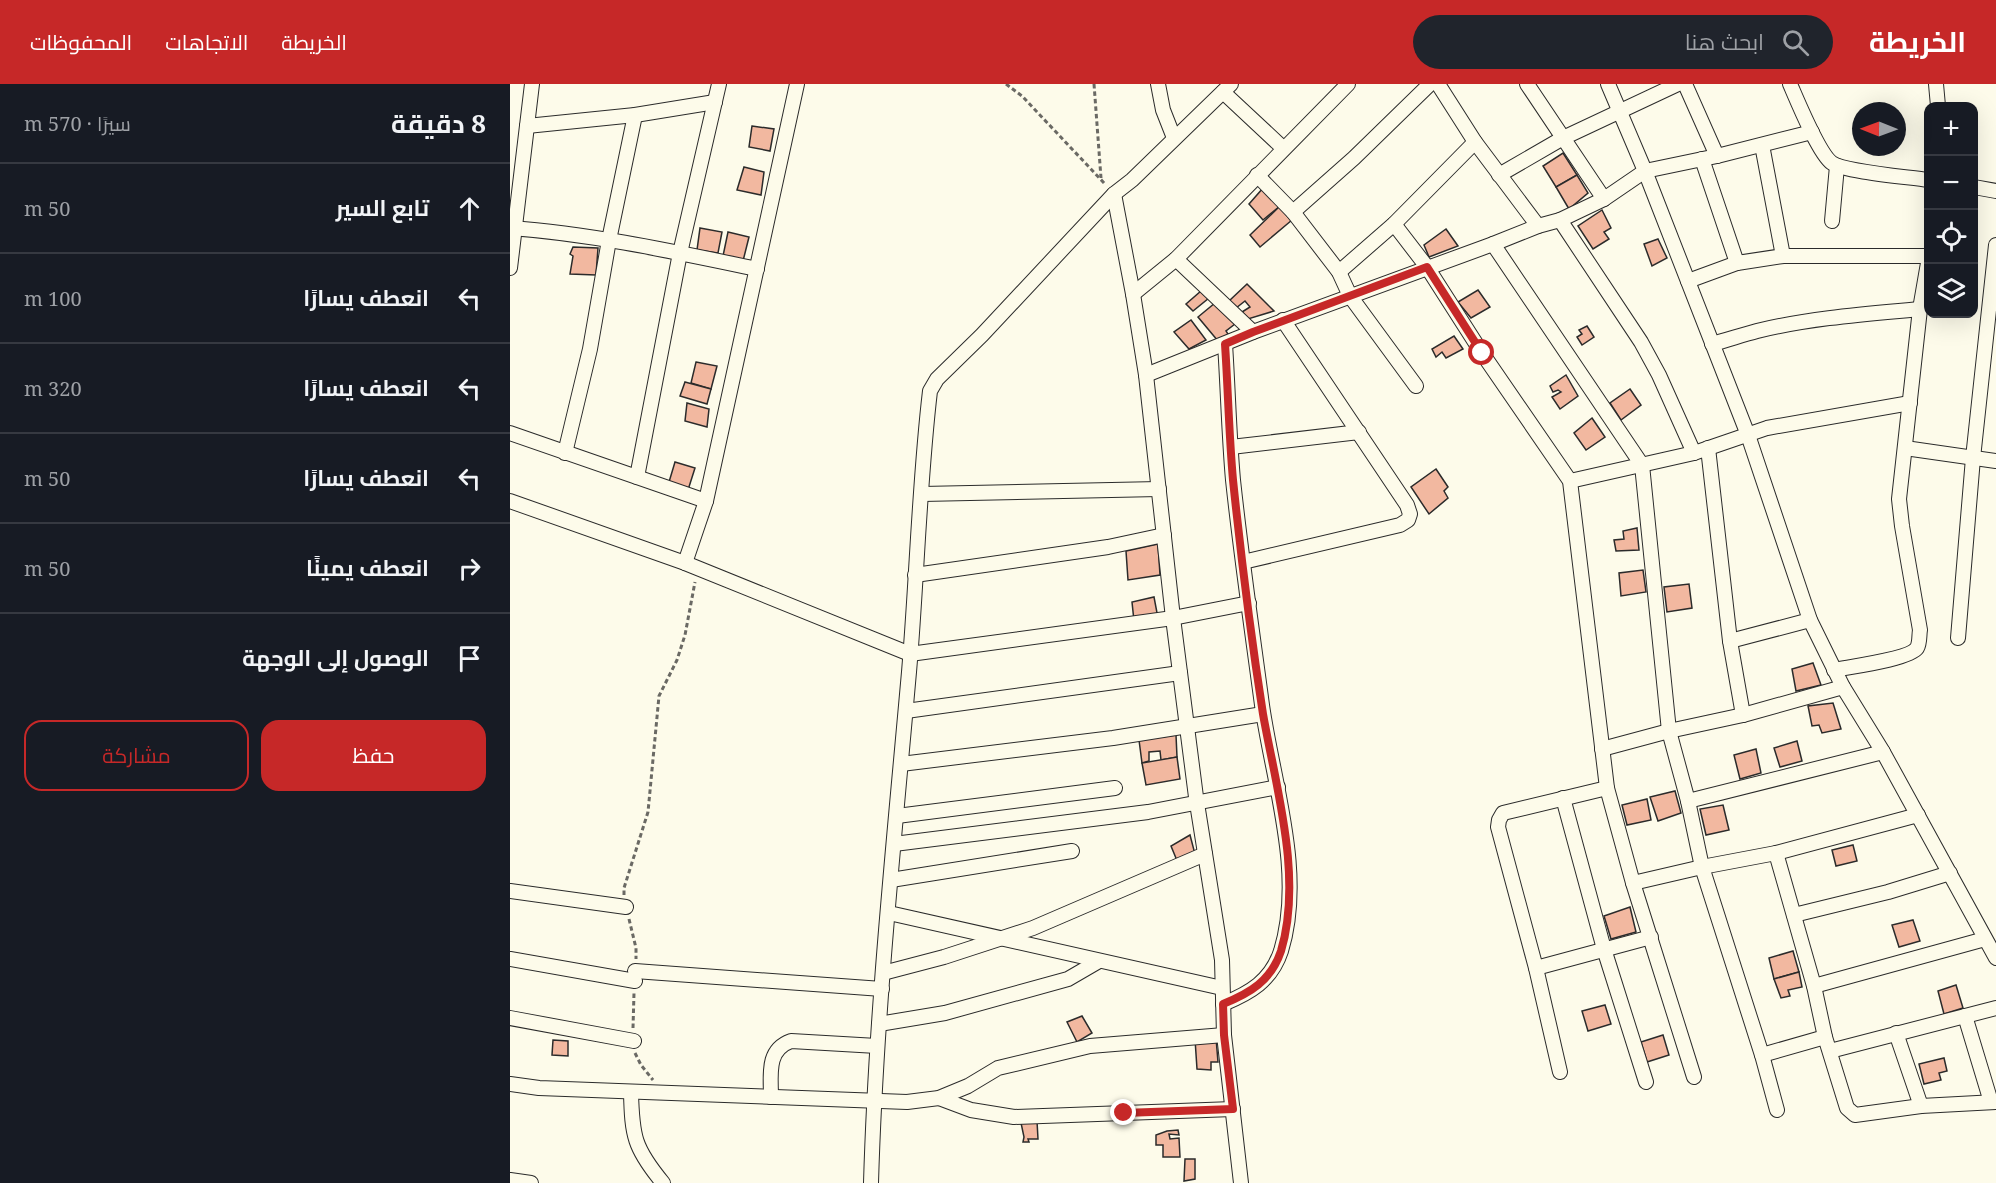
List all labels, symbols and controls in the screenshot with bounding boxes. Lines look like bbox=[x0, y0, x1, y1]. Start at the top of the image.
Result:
search box bbox=[1413, 15, 1833, 69]
text: الخريطة bbox=[1869, 22, 1966, 60]
text: ابحث هنا bbox=[1685, 26, 1764, 56]
icon: search bbox=[1779, 26, 1812, 59]
text: المحفوظات bbox=[30, 28, 132, 56]
text: الاتجاهات bbox=[165, 28, 248, 56]
text: الخريطة bbox=[281, 28, 347, 56]
north arrow bbox=[1852, 102, 1906, 156]
map controls bbox=[1924, 102, 1978, 318]
button: + bbox=[1924, 102, 1978, 156]
text: 8 دقيقة bbox=[391, 105, 486, 141]
text: سيرًا · 570 m bbox=[24, 110, 131, 137]
button: − bbox=[1924, 156, 1978, 210]
text: تابع السير bbox=[336, 192, 429, 222]
icon: ahead bbox=[453, 192, 486, 225]
text: 50 m bbox=[24, 195, 70, 222]
button: locate bbox=[1924, 210, 1978, 264]
button: layers bbox=[1924, 264, 1978, 318]
text: انعطف يسارًا bbox=[303, 282, 429, 312]
icon: left bbox=[453, 282, 486, 315]
text: 100 m bbox=[24, 285, 82, 312]
route start bbox=[1468, 339, 1494, 365]
text: انعطف يسارًا bbox=[303, 372, 429, 402]
icon: left bbox=[453, 372, 486, 405]
text: 320 m bbox=[24, 375, 82, 402]
text: انعطف يسارًا bbox=[303, 462, 429, 492]
icon: left bbox=[453, 462, 486, 495]
text: 50 m bbox=[24, 465, 70, 492]
text: انعطف يمينًا bbox=[306, 552, 429, 582]
icon: right bbox=[453, 552, 486, 585]
text: 50 m bbox=[24, 555, 70, 582]
text: الوصول إلى الوجهة bbox=[242, 642, 429, 672]
icon: arrive bbox=[453, 642, 486, 675]
button: مشاركة bbox=[24, 720, 249, 791]
button: حفظ bbox=[261, 720, 486, 791]
route end bbox=[1110, 1099, 1136, 1125]

